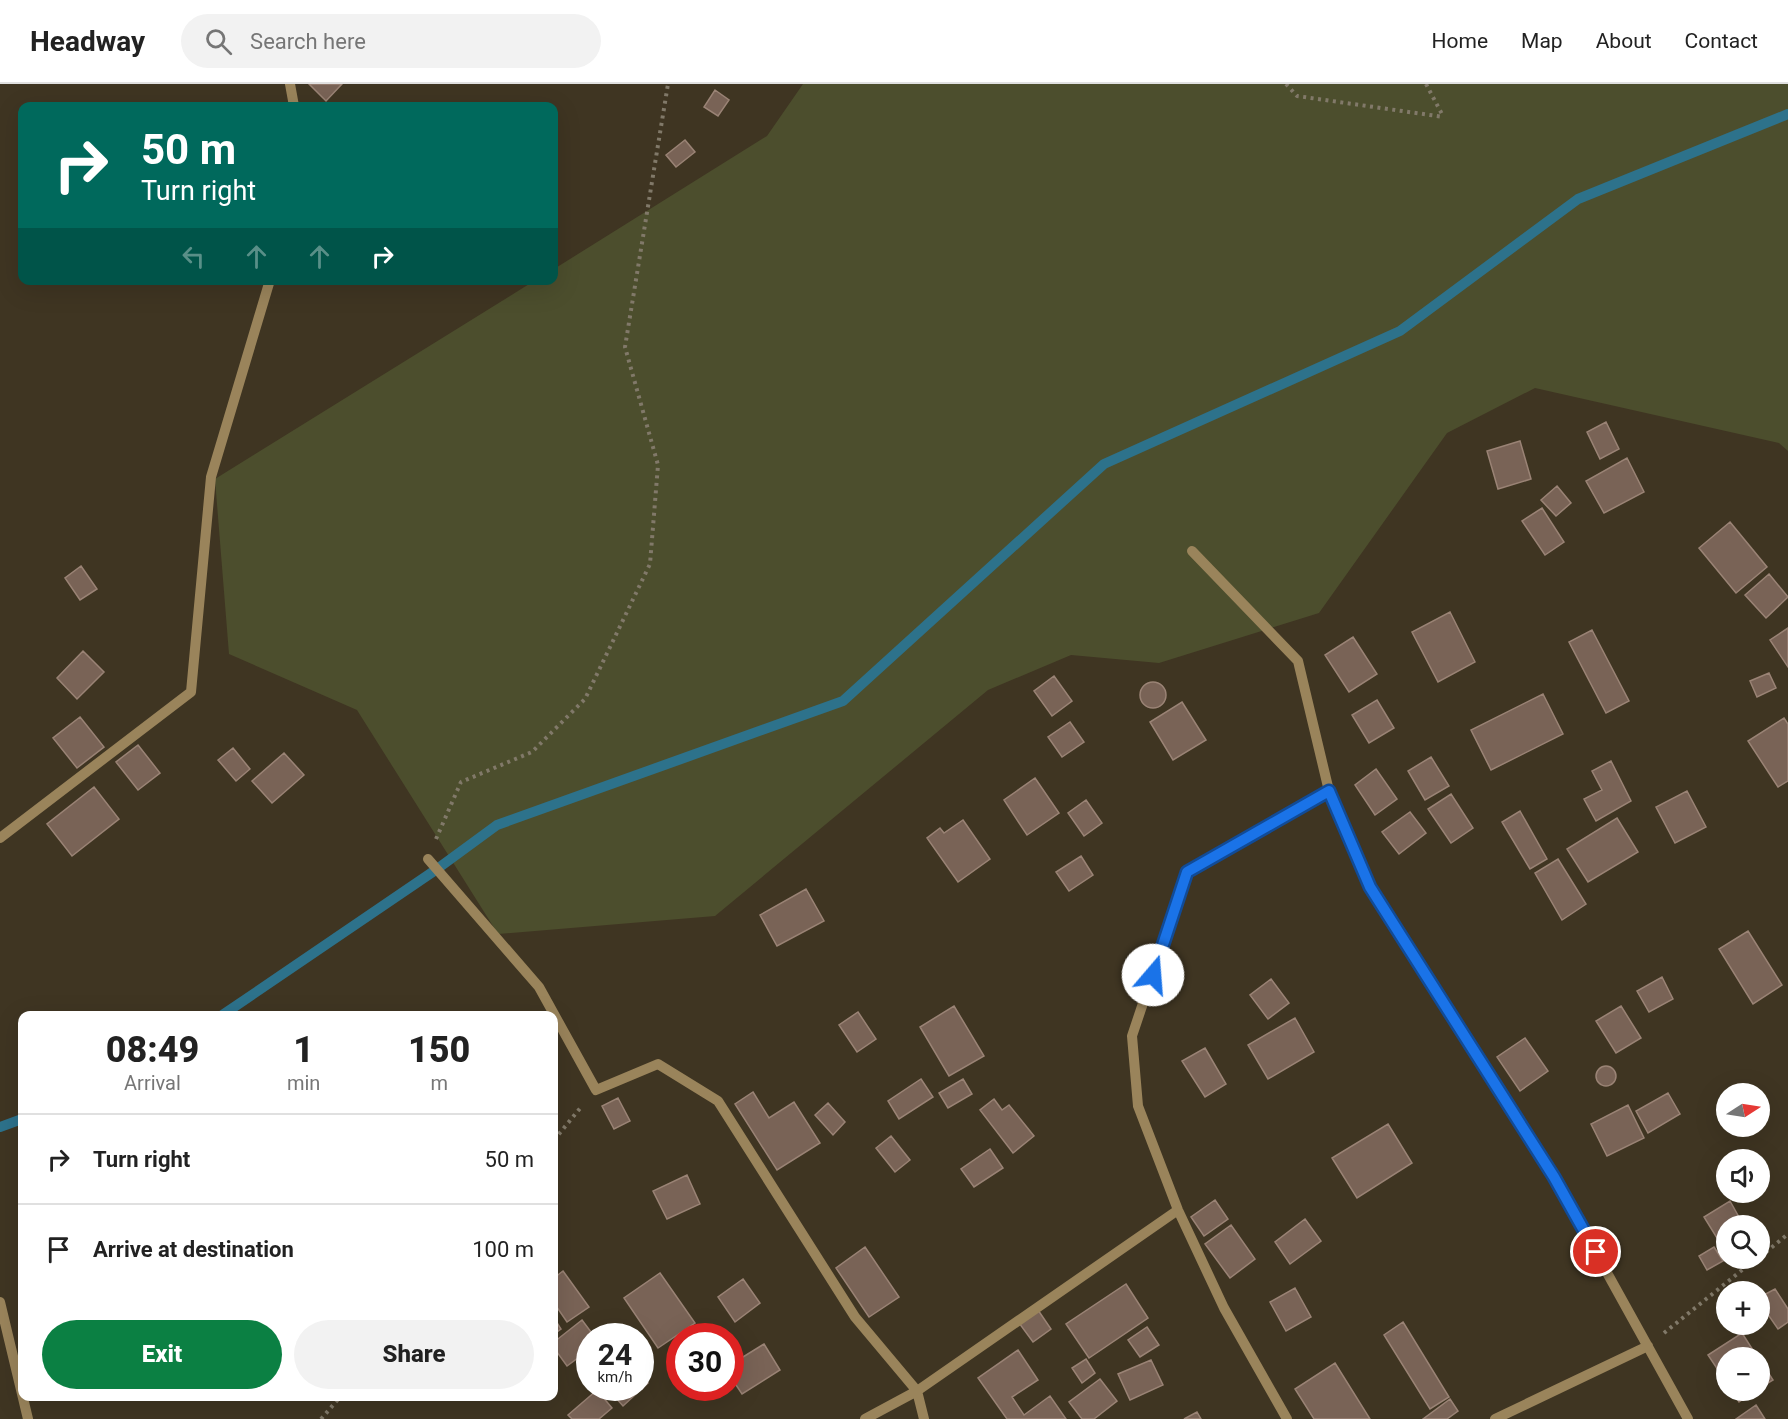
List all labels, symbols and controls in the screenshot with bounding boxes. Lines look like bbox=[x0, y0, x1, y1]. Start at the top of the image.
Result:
search box bbox=[181, 14, 601, 68]
text: Headway bbox=[30, 25, 145, 58]
icon: search bbox=[202, 25, 235, 58]
text: Search here bbox=[250, 29, 366, 54]
text: Home bbox=[1432, 29, 1488, 53]
text: Map bbox=[1521, 29, 1563, 53]
text: About bbox=[1596, 29, 1652, 53]
text: Contact bbox=[1685, 29, 1758, 53]
text: 50 m bbox=[141, 125, 236, 174]
icon: right bbox=[42, 126, 120, 204]
text: Turn right bbox=[141, 175, 256, 207]
icon: left bbox=[177, 240, 210, 273]
icon: ahead bbox=[240, 240, 273, 273]
icon: ahead bbox=[303, 240, 336, 273]
icon: right bbox=[366, 240, 399, 273]
position arrow bbox=[1121, 943, 1185, 1007]
text: 08:49 bbox=[106, 1029, 199, 1071]
text: 1 bbox=[293, 1029, 314, 1071]
text: 150 bbox=[408, 1029, 470, 1071]
text: Arrival bbox=[124, 1071, 181, 1095]
text: min bbox=[287, 1071, 320, 1095]
text: m bbox=[430, 1071, 448, 1095]
north arrow bbox=[1716, 1083, 1770, 1137]
map controls bbox=[1716, 1083, 1770, 1401]
icon: right bbox=[42, 1143, 75, 1176]
text: Turn right bbox=[93, 1147, 190, 1172]
text: 50 m bbox=[485, 1147, 534, 1172]
button: sound bbox=[1716, 1149, 1770, 1203]
button: search bbox=[1716, 1215, 1770, 1269]
pin bbox=[1570, 1226, 1621, 1277]
icon: arrive bbox=[42, 1233, 75, 1266]
icon: arrive bbox=[1579, 1235, 1612, 1268]
text: Arrive at destination bbox=[93, 1237, 294, 1262]
text: 100 m bbox=[472, 1237, 534, 1262]
button: + bbox=[1716, 1281, 1770, 1335]
button: Exit bbox=[42, 1320, 282, 1389]
button: Share bbox=[294, 1320, 534, 1389]
speed limit sign: 30 bbox=[666, 1323, 744, 1401]
text: 24 bbox=[598, 1337, 632, 1372]
button: − bbox=[1716, 1347, 1770, 1401]
text: km/h bbox=[597, 1368, 633, 1386]

